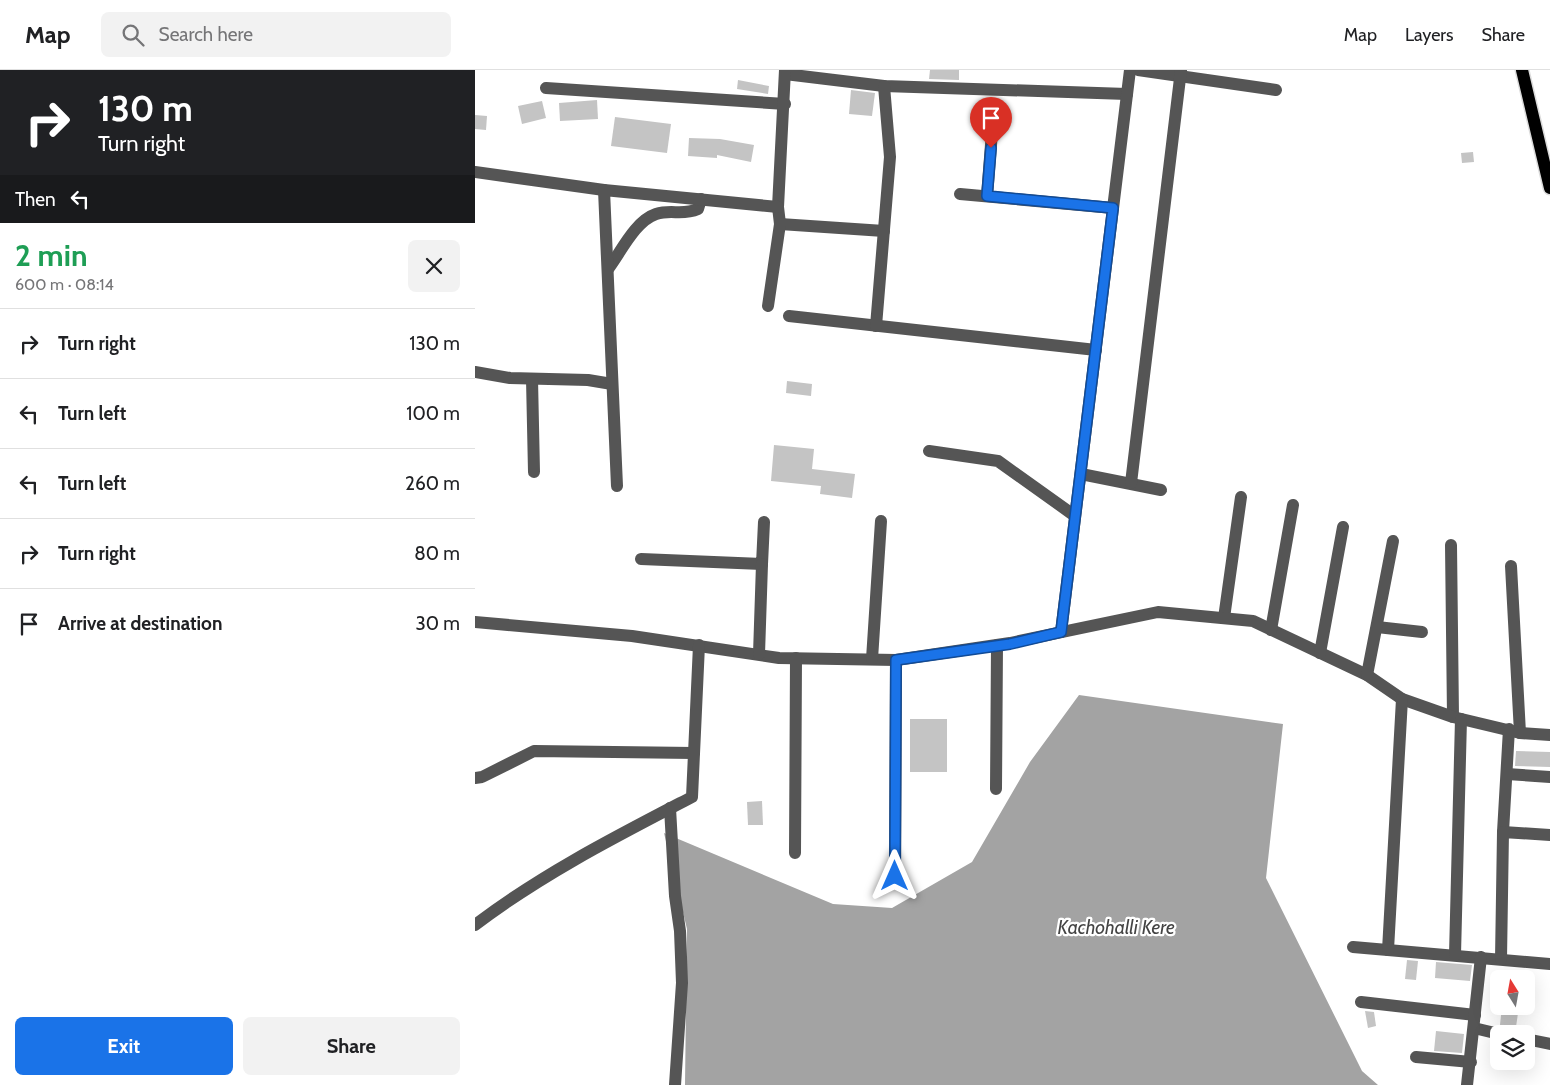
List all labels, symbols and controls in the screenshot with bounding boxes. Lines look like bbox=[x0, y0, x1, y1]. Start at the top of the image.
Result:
search box bbox=[101, 12, 451, 57]
text: Map bbox=[25, 20, 71, 49]
icon: search bbox=[119, 21, 147, 49]
text: Search here bbox=[159, 23, 253, 46]
text: Map bbox=[1344, 24, 1377, 46]
text: Layers bbox=[1405, 24, 1454, 46]
text: Share bbox=[1482, 24, 1525, 46]
text: 130 m bbox=[98, 87, 193, 130]
icon: right bbox=[15, 90, 80, 155]
pin bbox=[970, 97, 1012, 148]
icon: arrive bbox=[977, 104, 1005, 132]
text: Turn right bbox=[98, 130, 185, 157]
icon: left bbox=[66, 185, 94, 213]
text: Then bbox=[15, 188, 56, 211]
text: 2 min bbox=[15, 237, 87, 274]
button: close bbox=[408, 240, 460, 292]
text: 600 m · 08:14 bbox=[15, 275, 114, 294]
icon: right bbox=[15, 330, 43, 358]
text: Turn right bbox=[58, 332, 136, 355]
text: 130 m bbox=[409, 332, 460, 355]
icon: left bbox=[15, 400, 43, 428]
text: Turn left bbox=[58, 402, 126, 425]
text: 100 m bbox=[406, 402, 460, 425]
icon: left bbox=[15, 470, 43, 498]
text: Turn left bbox=[58, 472, 126, 495]
text: 260 m bbox=[405, 472, 460, 495]
icon: right bbox=[15, 540, 43, 568]
text: Turn right bbox=[58, 542, 136, 565]
text: 80 m bbox=[414, 542, 460, 565]
icon: arrive bbox=[15, 610, 43, 638]
text: Arrive at destination bbox=[58, 612, 222, 635]
text: 30 m bbox=[416, 612, 460, 635]
position arrow bbox=[868, 849, 920, 901]
water label: Kachohalli Kere bbox=[1057, 916, 1175, 939]
north arrow bbox=[1490, 970, 1535, 1015]
map controls bbox=[1490, 970, 1535, 1070]
button: Exit bbox=[15, 1017, 233, 1075]
button: Share bbox=[243, 1017, 460, 1075]
button: layers bbox=[1490, 1025, 1535, 1070]

